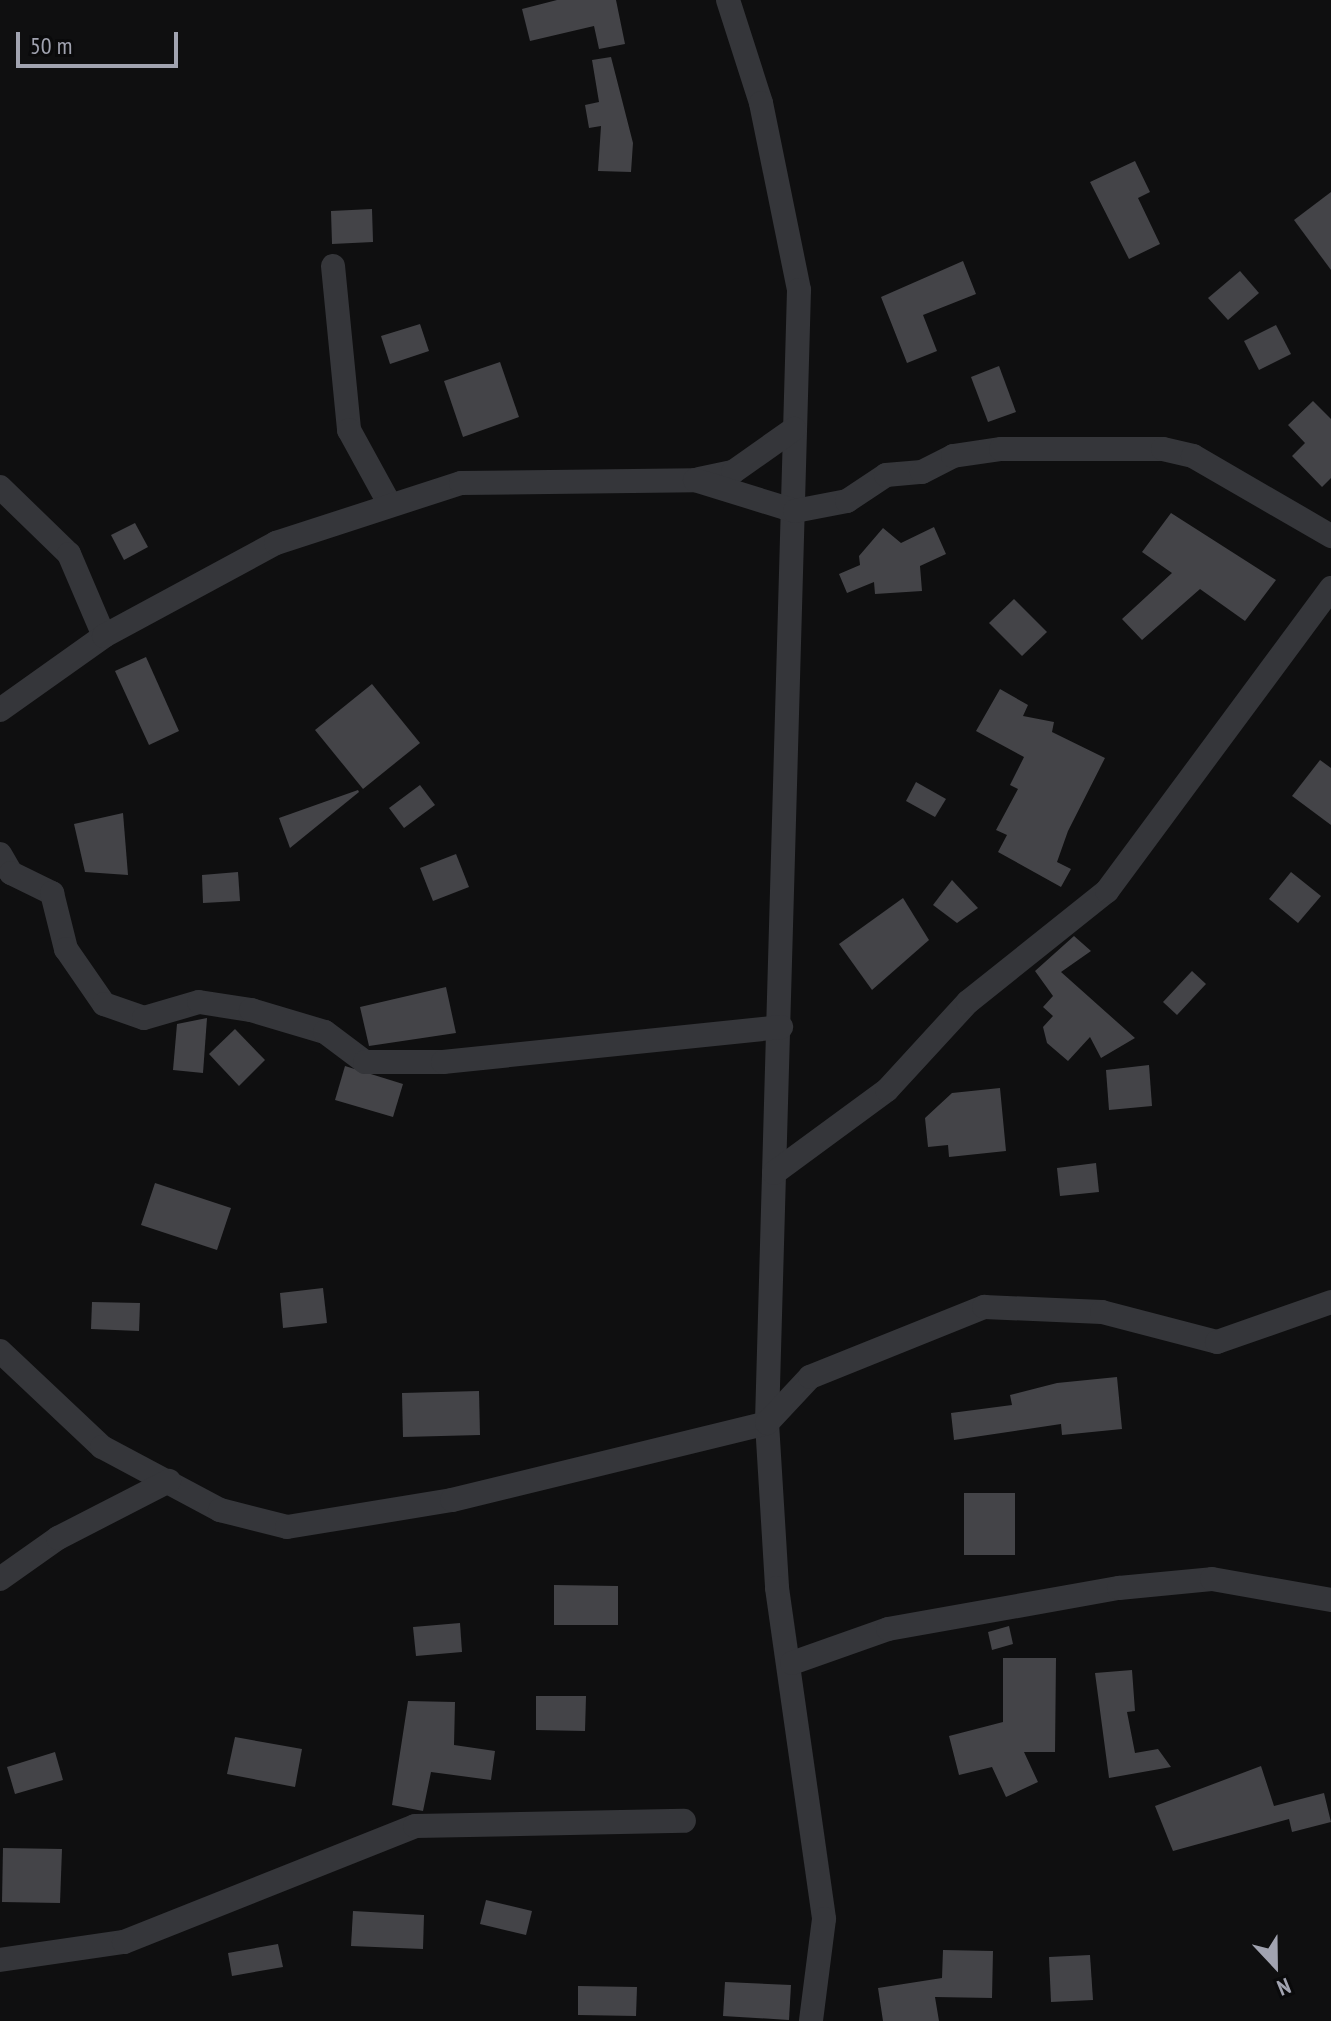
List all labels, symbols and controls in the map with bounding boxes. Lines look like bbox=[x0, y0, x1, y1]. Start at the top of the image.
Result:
scale bar bbox=[20, 16, 182, 66]
text: 50 m bbox=[30, 30, 72, 61]
north arrow bbox=[1235, 1925, 1315, 2005]
text: N bbox=[1273, 1972, 1295, 2002]

